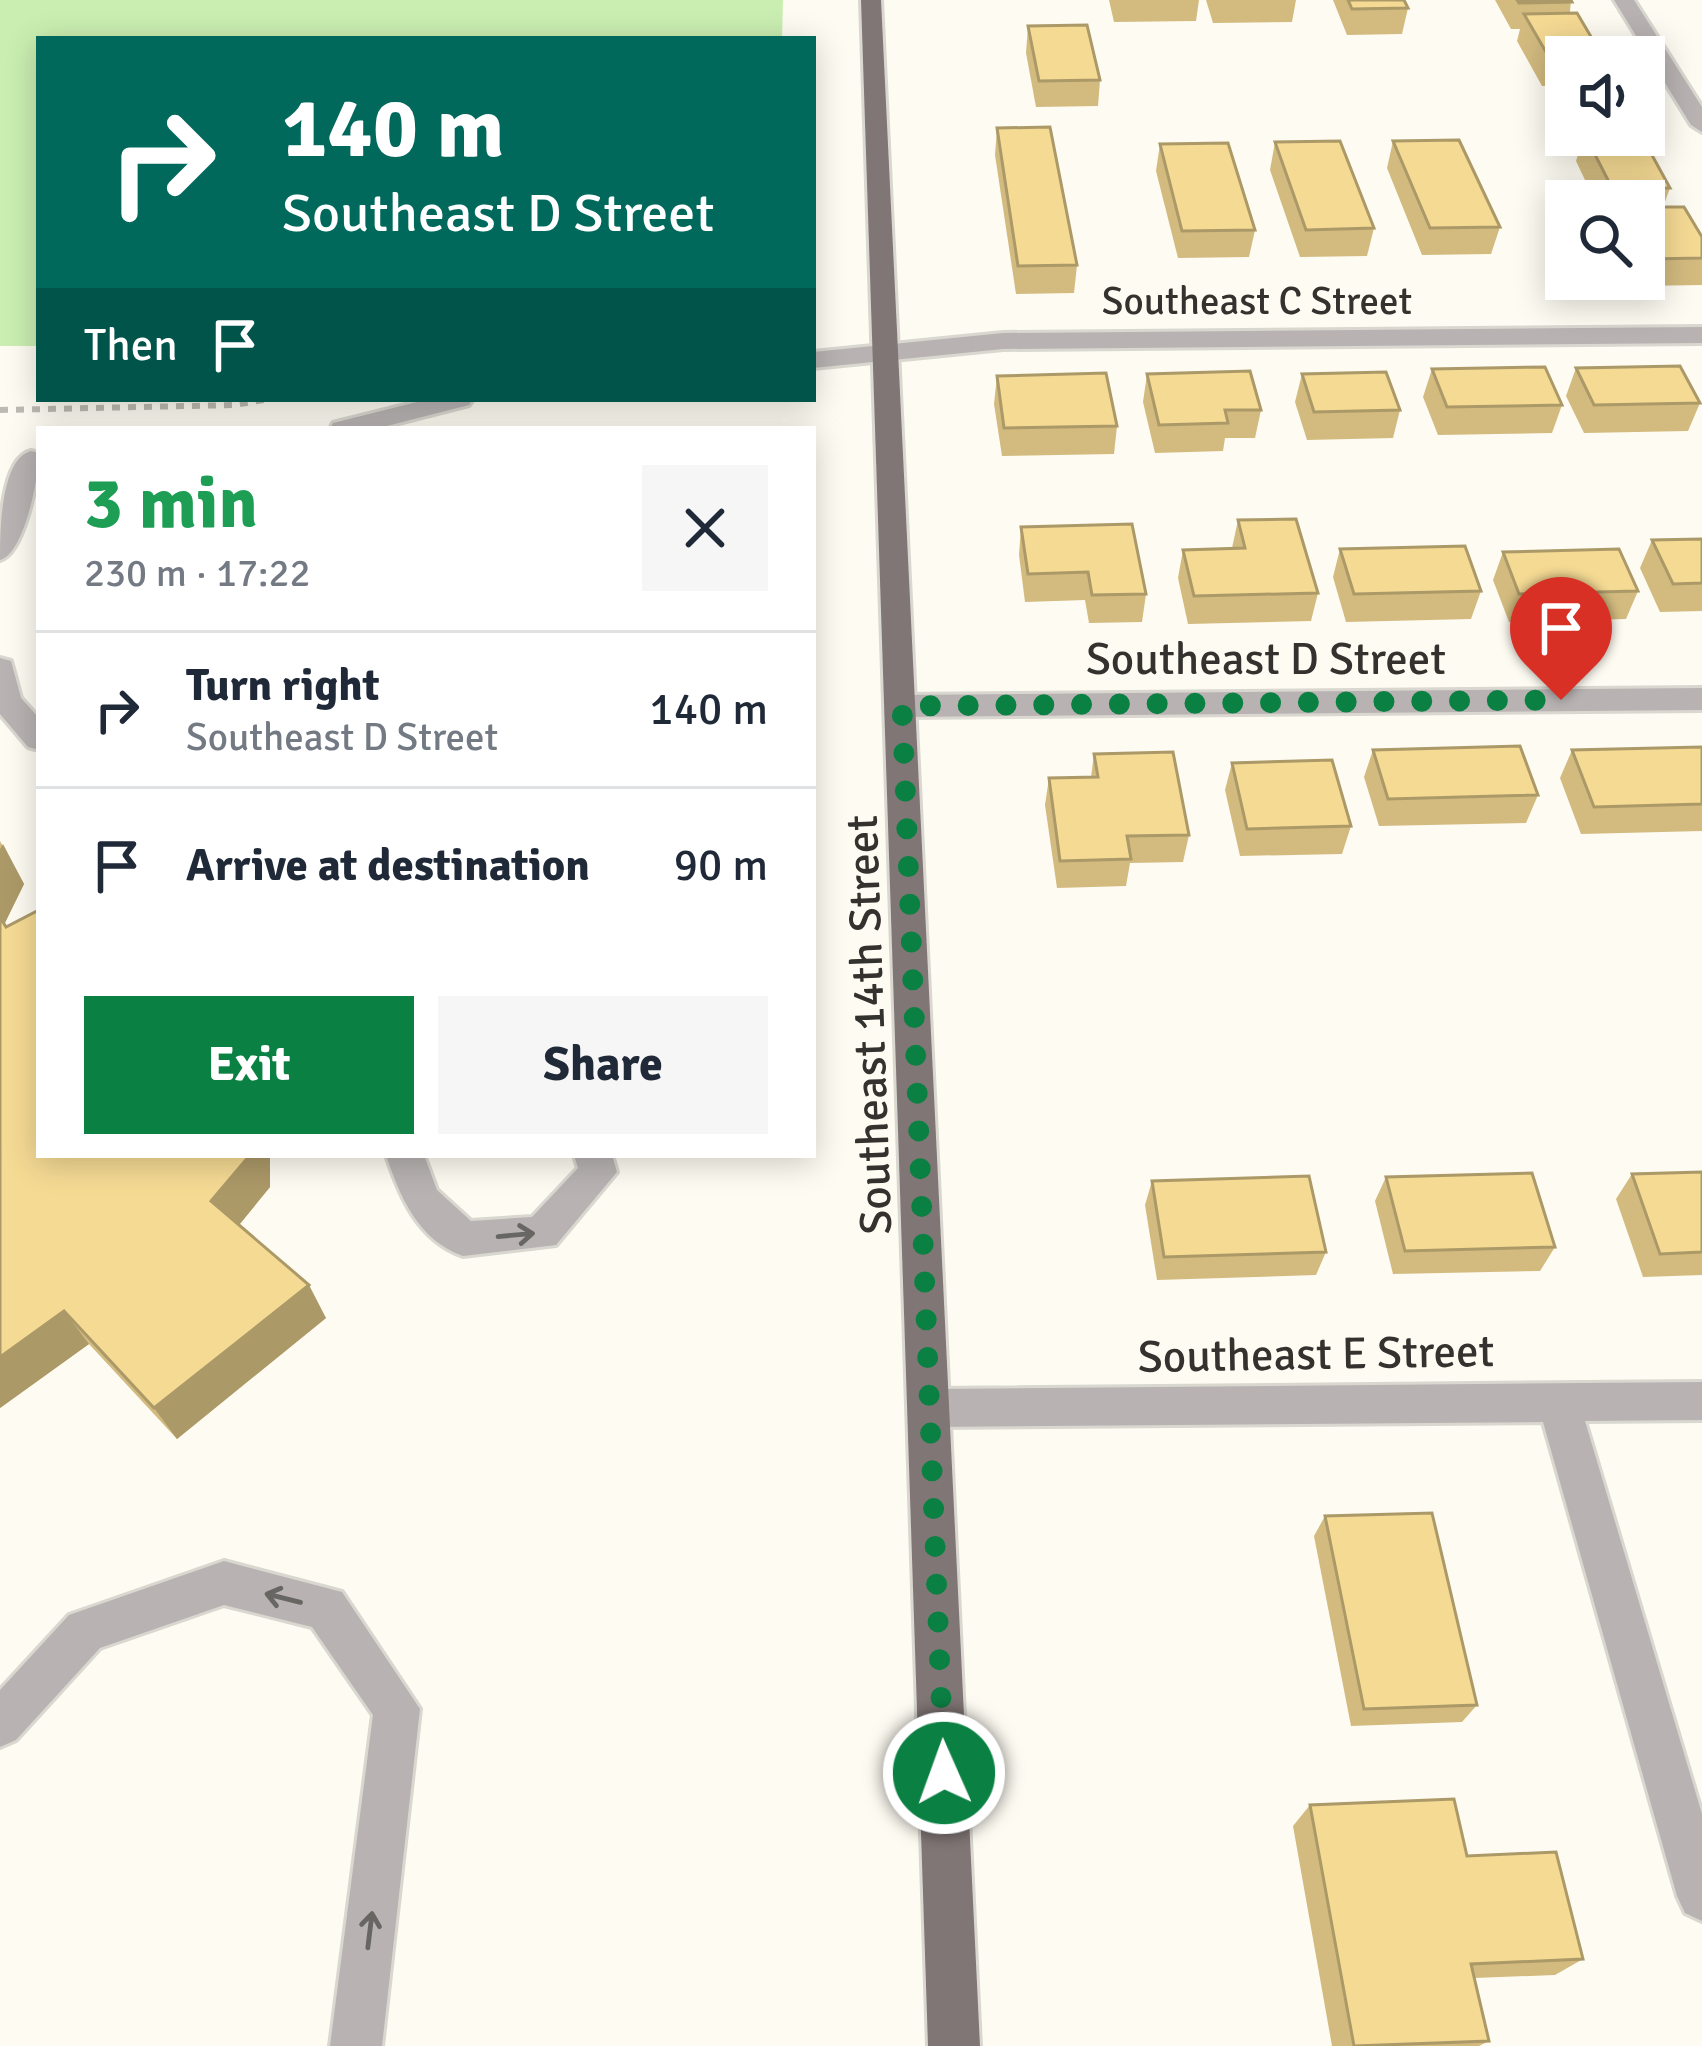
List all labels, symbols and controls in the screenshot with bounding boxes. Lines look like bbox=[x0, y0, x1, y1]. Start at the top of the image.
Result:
map controls bbox=[1545, 36, 1665, 300]
button: sound bbox=[1545, 36, 1665, 156]
text: 140 m bbox=[282, 77, 504, 181]
icon: right bbox=[84, 84, 240, 240]
text: Southeast D Street bbox=[282, 180, 714, 247]
button: search bbox=[1545, 180, 1665, 300]
street label: Southeast C Street bbox=[1102, 277, 1412, 325]
icon: arrive bbox=[202, 312, 268, 378]
text: Then bbox=[84, 318, 178, 373]
text: 3 min bbox=[84, 459, 258, 548]
button: close bbox=[642, 465, 768, 591]
text: 230 m · 17:22 bbox=[84, 549, 311, 597]
pin bbox=[1510, 577, 1612, 700]
icon: arrive bbox=[1528, 595, 1594, 661]
street label: Southeast D Street bbox=[1086, 632, 1446, 687]
text: Turn right bbox=[186, 658, 380, 713]
icon: right bbox=[84, 677, 150, 743]
text: 140 m bbox=[649, 682, 768, 737]
text: Southeast D Street bbox=[186, 713, 498, 761]
street label: Southeast 14th Street bbox=[835, 814, 904, 1236]
icon: arrive bbox=[84, 833, 150, 899]
text: Arrive at destination bbox=[186, 838, 590, 893]
text: 90 m bbox=[674, 838, 768, 893]
button: Exit bbox=[84, 996, 414, 1134]
button: Share bbox=[438, 996, 768, 1134]
one-way arrow bbox=[496, 1223, 535, 1246]
street label: Southeast E Street bbox=[1137, 1324, 1495, 1385]
one-way arrow bbox=[265, 1586, 303, 1608]
position arrow bbox=[881, 1710, 1007, 1836]
one-way arrow bbox=[360, 1911, 382, 1950]

